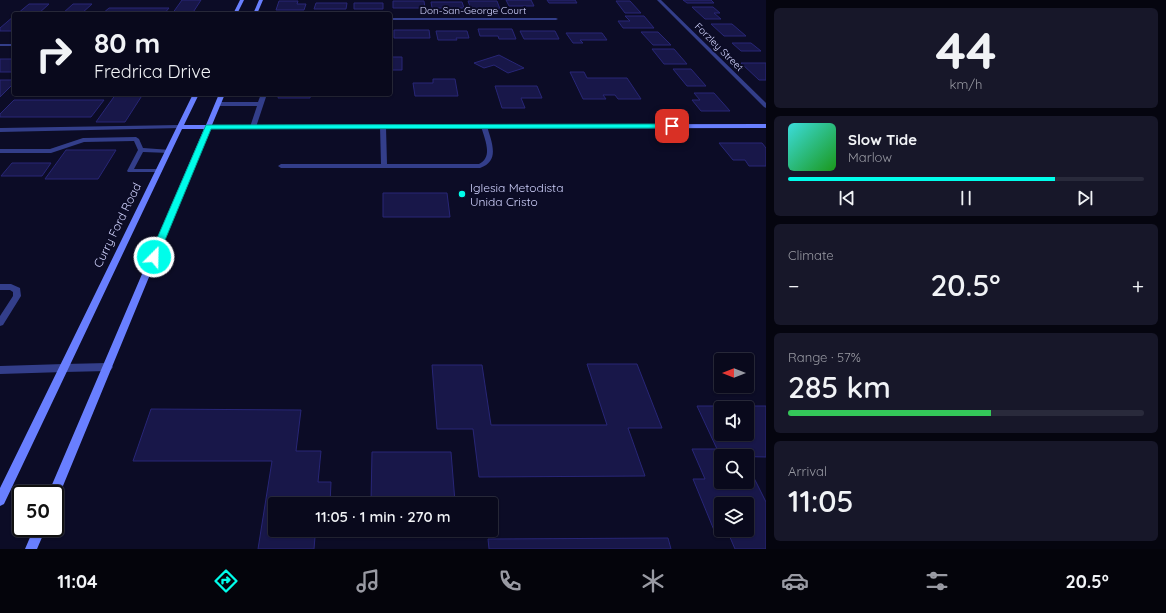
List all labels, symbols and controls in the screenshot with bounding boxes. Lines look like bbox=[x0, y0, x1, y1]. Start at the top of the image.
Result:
street label: Don-San-George Court bbox=[420, 4, 527, 17]
text: 44 bbox=[935, 17, 997, 82]
street label: Forzley Street bbox=[692, 20, 747, 75]
text: 80 m bbox=[94, 25, 160, 60]
icon: right bbox=[28, 28, 80, 80]
text: Fredrica Drive bbox=[94, 60, 211, 83]
text: km/h bbox=[950, 76, 982, 92]
pin bbox=[655, 109, 689, 143]
icon: arrive bbox=[661, 115, 683, 137]
text: Slow Tide bbox=[848, 130, 917, 149]
text: Marlow bbox=[848, 149, 892, 165]
street label: Curry Ford Road bbox=[90, 180, 144, 270]
place label: Iglesia Metodista Unida Cristo bbox=[470, 180, 563, 209]
icon: previous bbox=[836, 187, 858, 209]
icon: pause bbox=[955, 187, 977, 209]
icon: next bbox=[1074, 187, 1096, 209]
marker: Iglesia Metodista Unida Cristo bbox=[457, 189, 467, 199]
position arrow bbox=[133, 236, 175, 278]
text: Climate bbox=[788, 247, 834, 263]
text: 20.5° bbox=[930, 266, 1001, 304]
text: − bbox=[788, 272, 799, 300]
text: + bbox=[1132, 272, 1144, 300]
text: Range · 57% bbox=[788, 349, 861, 365]
north arrow bbox=[714, 353, 754, 393]
map controls bbox=[714, 353, 754, 537]
text: 285 km bbox=[788, 368, 891, 406]
button: sound bbox=[714, 401, 754, 441]
button: search bbox=[714, 449, 754, 489]
text: Arrival bbox=[788, 463, 827, 479]
text: 11:05 bbox=[788, 482, 854, 520]
speed limit sign: 50 bbox=[12, 485, 64, 537]
button: layers bbox=[714, 497, 754, 537]
text: 11:05 · 1 min · 270 m bbox=[315, 507, 451, 526]
icon: directions bbox=[212, 567, 240, 595]
icon: music bbox=[354, 567, 382, 595]
icon: phone bbox=[496, 567, 524, 595]
icon: climate bbox=[639, 567, 667, 595]
icon: car bbox=[781, 567, 809, 595]
icon: filters bbox=[923, 567, 951, 595]
text: 11:04 bbox=[57, 570, 98, 593]
text: 20.5° bbox=[1066, 570, 1109, 593]

